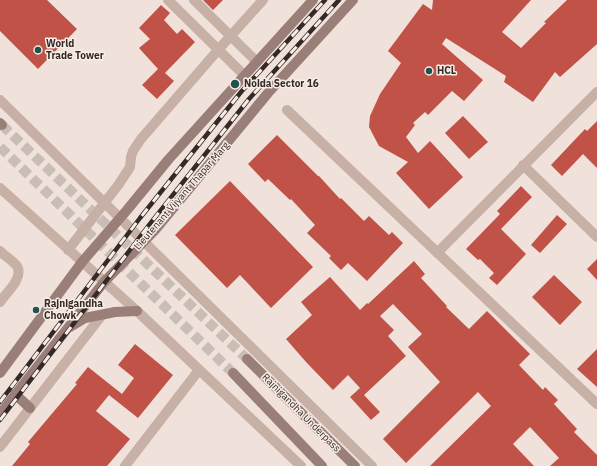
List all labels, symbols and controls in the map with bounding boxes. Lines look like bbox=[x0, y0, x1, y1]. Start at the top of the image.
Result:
place label: World Trade Tower bbox=[46, 38, 104, 62]
marker: World Trade Tower bbox=[33, 45, 43, 55]
place label: HCL bbox=[437, 65, 456, 77]
marker: HCL bbox=[424, 66, 434, 76]
marker: Noida Sector 16 bbox=[229, 78, 241, 90]
place label: Noida Sector 16 bbox=[244, 78, 319, 90]
street label: Lieutenant Vijyant Thapar Marg bbox=[132, 140, 232, 252]
place label: Rajnigandha Chowk bbox=[44, 298, 103, 322]
marker: Rajnigandha Chowk bbox=[31, 305, 41, 315]
street label: Rajnigandha Underpass bbox=[259, 371, 343, 455]

